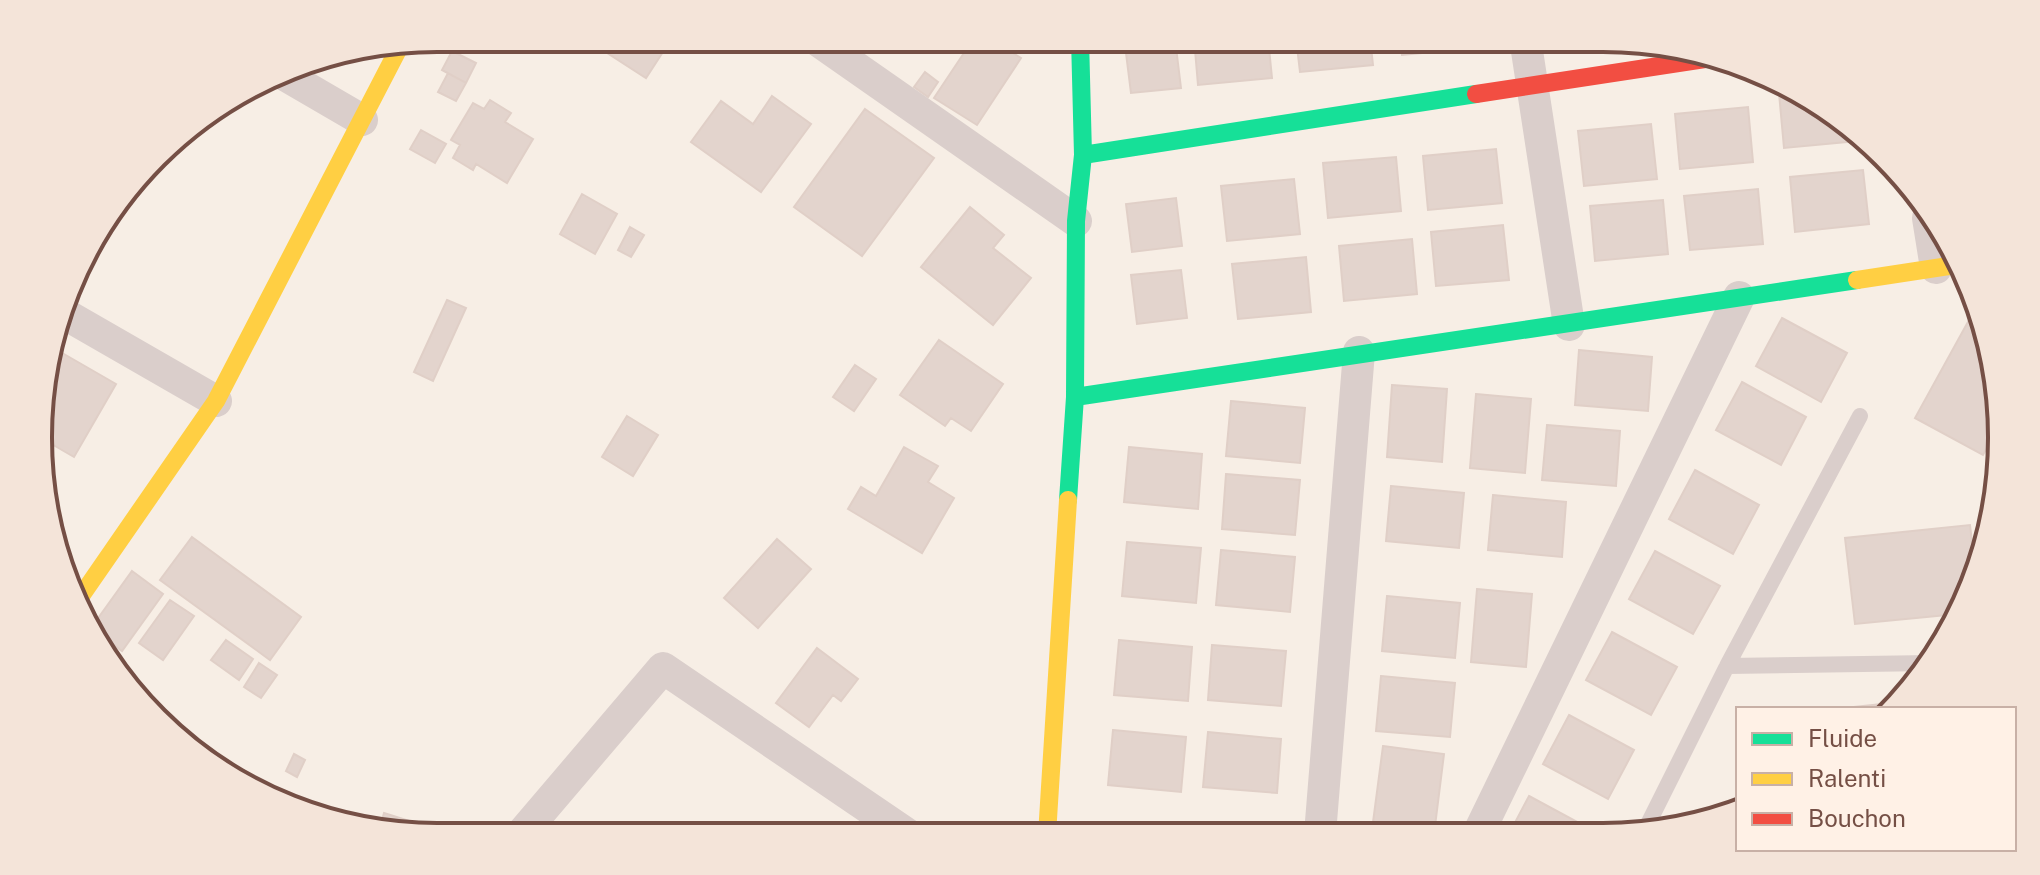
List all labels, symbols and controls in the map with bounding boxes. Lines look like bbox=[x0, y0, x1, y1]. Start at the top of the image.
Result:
legend bbox=[1736, 707, 2016, 851]
text: Fluide bbox=[1808, 724, 1877, 752]
text: Ralenti bbox=[1808, 764, 1886, 792]
text: Bouchon bbox=[1808, 804, 1906, 832]

